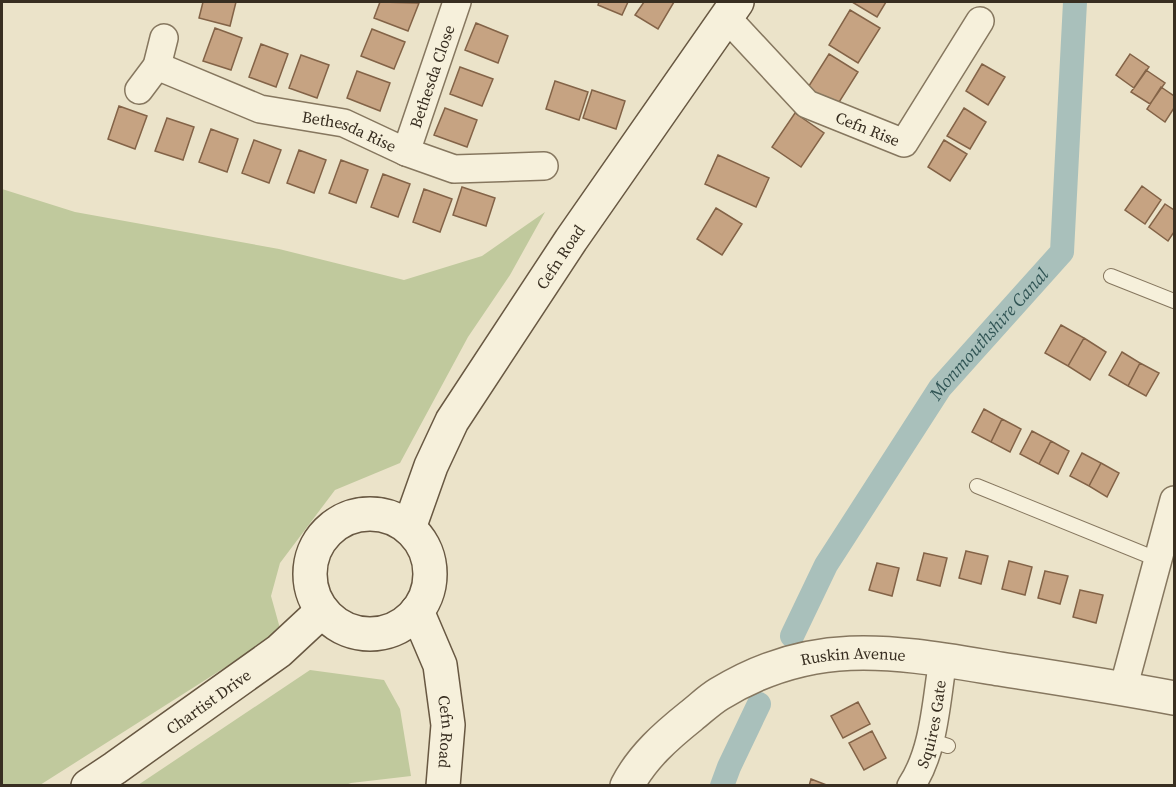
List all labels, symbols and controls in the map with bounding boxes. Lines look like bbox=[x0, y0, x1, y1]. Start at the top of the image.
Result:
street label: Bethesda Close bbox=[404, 22, 460, 131]
street label: Bethesda Rise bbox=[300, 105, 400, 157]
street label: Cefn Rise bbox=[832, 106, 903, 151]
street label: Cefn Road bbox=[531, 220, 590, 294]
water label: Monmouthshire Canal bbox=[922, 262, 1054, 405]
street label: Ruskin Avenue bbox=[798, 642, 907, 670]
street label: Chartist Drive bbox=[161, 664, 255, 739]
street label: Squires Gate bbox=[911, 679, 951, 771]
street label: Cefn Road bbox=[433, 694, 459, 769]

